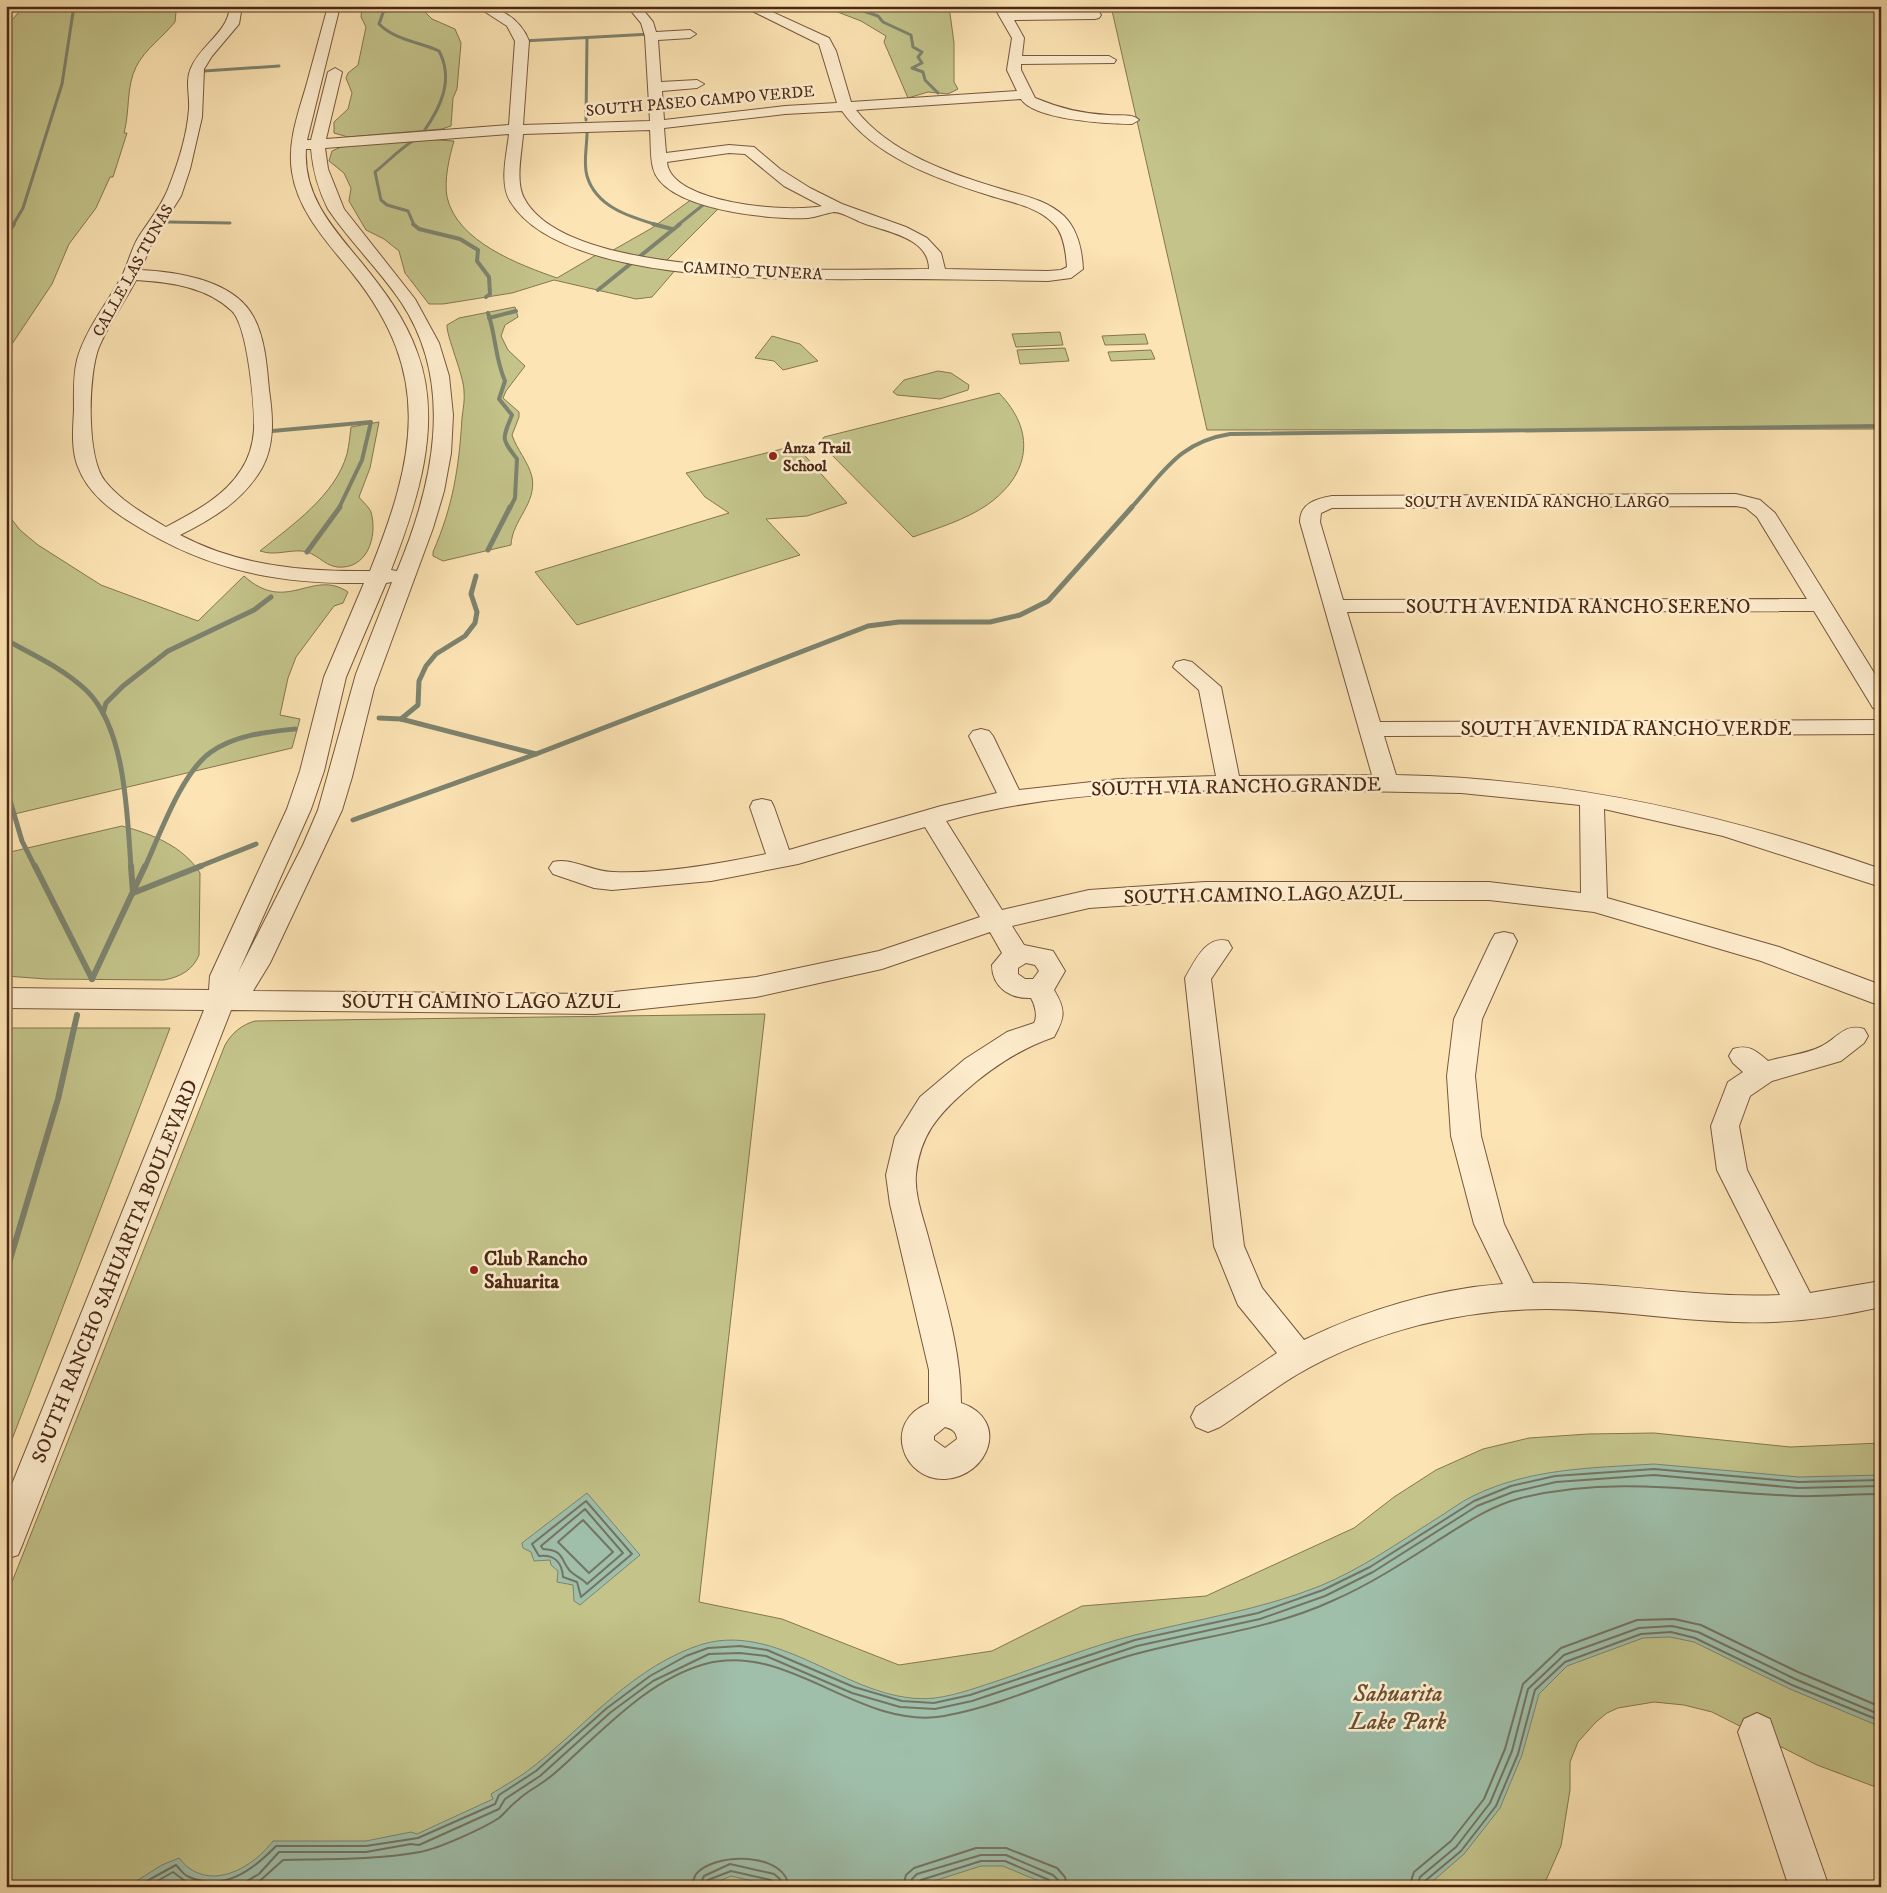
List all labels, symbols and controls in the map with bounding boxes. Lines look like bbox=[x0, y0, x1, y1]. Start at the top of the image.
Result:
street label: SOUTH PASEO CAMPO VERDE bbox=[585, 81, 815, 121]
street label: CALLE LAS TUNAS bbox=[88, 201, 178, 340]
street label: CAMINO TUNERA bbox=[683, 257, 824, 285]
place label: Anza Trail School bbox=[782, 438, 852, 476]
marker: Anza Trail School bbox=[767, 450, 779, 462]
street label: SOUTH AVENIDA RANCHO LARGO bbox=[1405, 492, 1669, 512]
street label: SOUTH AVENIDA RANCHO SERENO bbox=[1406, 595, 1750, 620]
street label: SOUTH AVENIDA RANCHO VERDE bbox=[1460, 717, 1792, 742]
street label: SOUTH VIA RANCHO GRANDE bbox=[1091, 772, 1381, 803]
street label: SOUTH CAMINO LAGO AZUL bbox=[1124, 881, 1403, 910]
street label: SOUTH CAMINO LAGO AZUL bbox=[342, 990, 621, 1015]
street label: SOUTH RANCHO SAHUARITA BOULEVARD bbox=[27, 1076, 204, 1467]
place label: Club Rancho Sahuarita bbox=[484, 1247, 588, 1295]
marker: Club Rancho Sahuarita bbox=[468, 1264, 480, 1276]
park label: Sahuarita Lake Park bbox=[1348, 1679, 1446, 1737]

